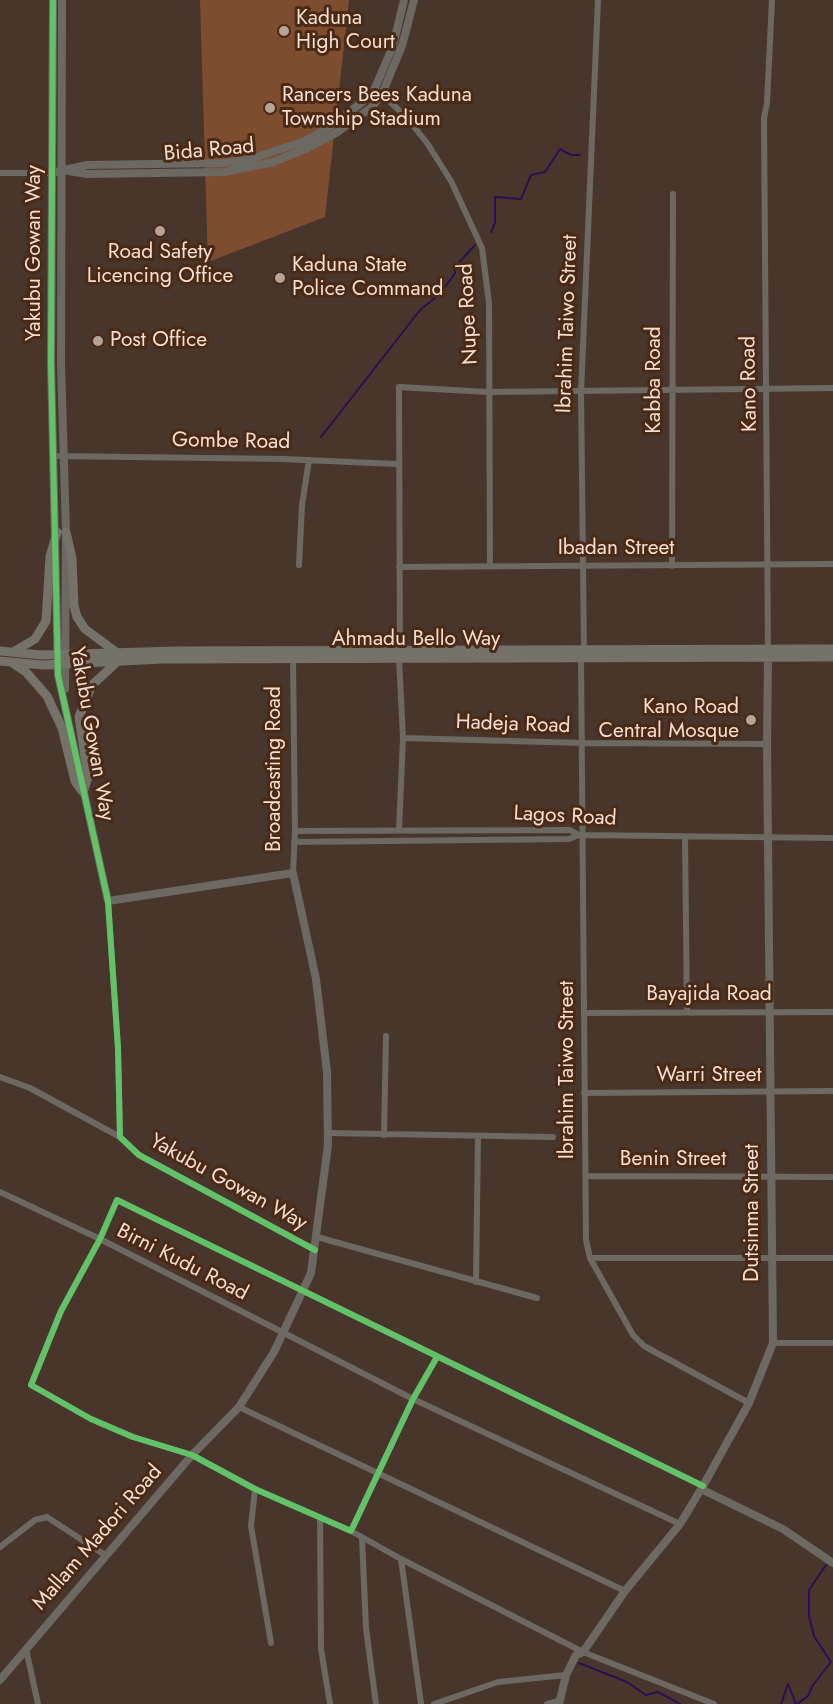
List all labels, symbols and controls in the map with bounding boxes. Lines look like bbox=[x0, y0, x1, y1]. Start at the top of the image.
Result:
place label: Kaduna High Court bbox=[296, 6, 395, 56]
marker: Kaduna High Court bbox=[277, 24, 291, 38]
place label: Rancers Bees Kaduna Township Stadium bbox=[282, 83, 472, 133]
marker: Rancers Bees Kaduna Township Stadium bbox=[263, 101, 277, 115]
street label: Bida Road bbox=[163, 134, 255, 168]
street label: Yakubu Gowan Way bbox=[22, 165, 48, 341]
marker: Road Safety Licencing Office bbox=[153, 224, 167, 238]
street label: Ibrahim Taiwo Street bbox=[552, 234, 584, 414]
place label: Road Safety Licencing Office bbox=[87, 240, 233, 290]
place label: Kaduna State Police Command bbox=[292, 253, 443, 303]
street label: Nupe Road bbox=[454, 263, 484, 365]
marker: Kaduna State Police Command bbox=[273, 271, 287, 285]
street label: Kabba Road bbox=[642, 326, 668, 434]
place label: Post Office bbox=[110, 328, 207, 354]
marker: Post Office bbox=[91, 334, 105, 348]
street label: Kano Road bbox=[737, 336, 763, 432]
street label: Gombe Road bbox=[172, 428, 290, 456]
street label: Ibadan Street bbox=[558, 536, 674, 562]
street label: Ahmadu Bello Way bbox=[332, 627, 500, 653]
street label: Yakubu Gowan Way bbox=[63, 645, 119, 823]
street label: Broadcasting Road bbox=[262, 686, 288, 852]
place label: Kano Road Central Mosque bbox=[599, 695, 739, 745]
street label: Hadeja Road bbox=[455, 710, 571, 740]
marker: Kano Road Central Mosque bbox=[744, 713, 758, 727]
street label: Lagos Road bbox=[513, 802, 617, 832]
street label: Ibrahim Taiwo Street bbox=[555, 981, 581, 1159]
street label: Bayajida Road bbox=[646, 982, 772, 1008]
street label: Warri Street bbox=[656, 1063, 762, 1089]
street label: Yakubu Gowan Way bbox=[145, 1129, 311, 1237]
street label: Dutsinma Street bbox=[740, 1144, 766, 1282]
street label: Benin Street bbox=[620, 1147, 726, 1173]
street label: Birni Kudu Road bbox=[112, 1219, 252, 1307]
street label: Mallam Madori Road bbox=[28, 1460, 168, 1616]

